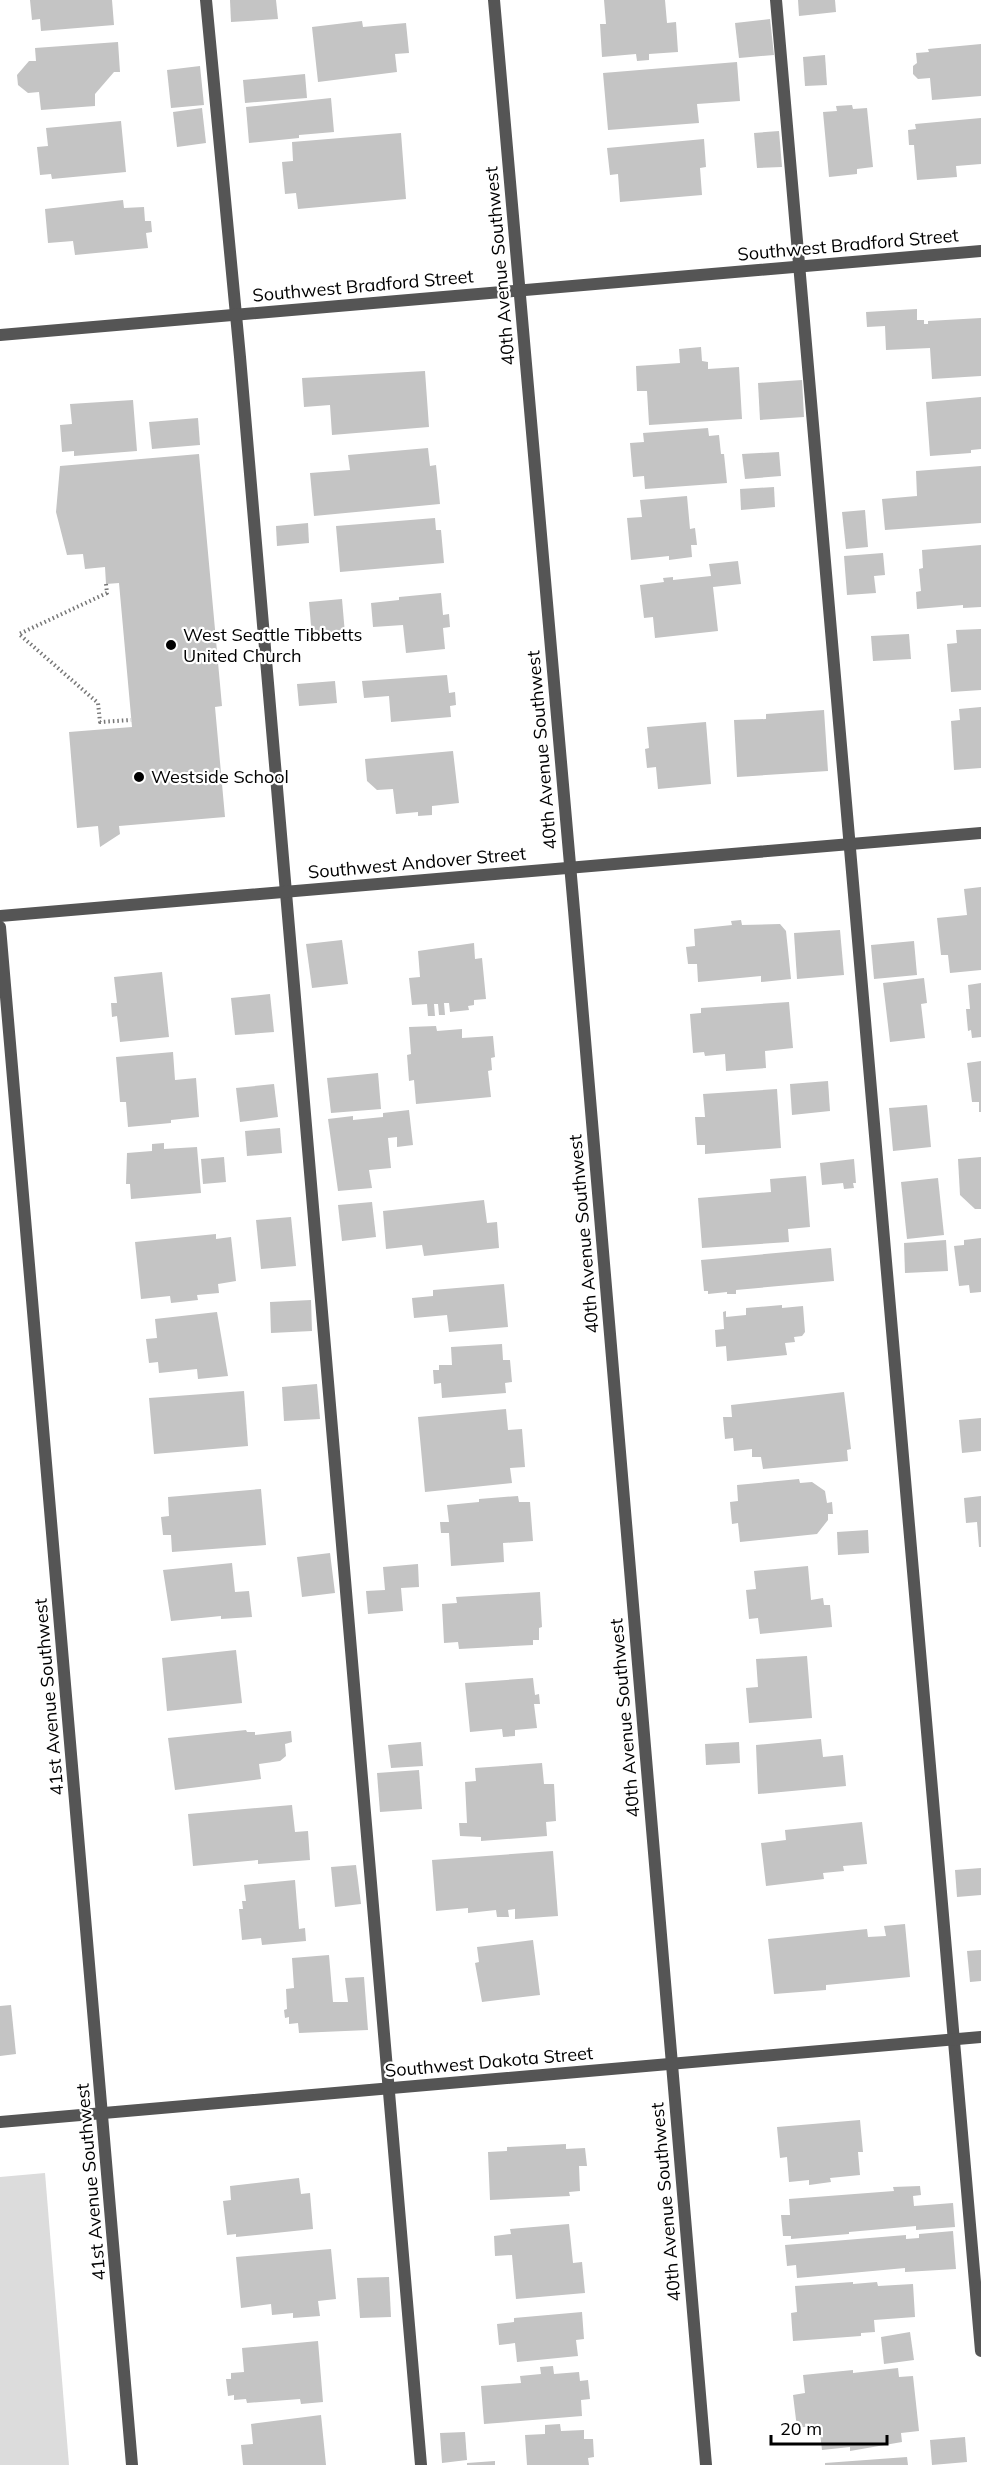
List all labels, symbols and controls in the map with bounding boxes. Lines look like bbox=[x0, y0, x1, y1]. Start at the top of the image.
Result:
street label: 40th Avenue Southwest bbox=[479, 166, 520, 366]
street label: Southwest Bradford Street bbox=[736, 223, 959, 266]
street label: Southwest Bradford Street bbox=[251, 264, 474, 307]
place label: West Seattle Tibbetts United Church bbox=[183, 623, 362, 667]
marker: West Seattle Tibbetts United Church bbox=[164, 638, 178, 652]
street label: 40th Avenue Southwest bbox=[521, 650, 562, 850]
place label: Westside School bbox=[151, 765, 289, 788]
marker: Westside School bbox=[132, 770, 146, 784]
street label: Southwest Andover Street bbox=[307, 842, 527, 883]
street label: 40th Avenue Southwest bbox=[563, 1134, 604, 1334]
street label: 41st Avenue Southwest bbox=[28, 1597, 69, 1797]
street label: 40th Avenue Southwest bbox=[604, 1618, 645, 1818]
street label: Southwest Dakota Street bbox=[384, 2041, 594, 2082]
street label: 41st Avenue Southwest bbox=[70, 2082, 111, 2282]
street label: 40th Avenue Southwest bbox=[645, 2102, 686, 2302]
scale bar bbox=[771, 2408, 886, 2446]
text: 20 m bbox=[780, 2417, 822, 2440]

